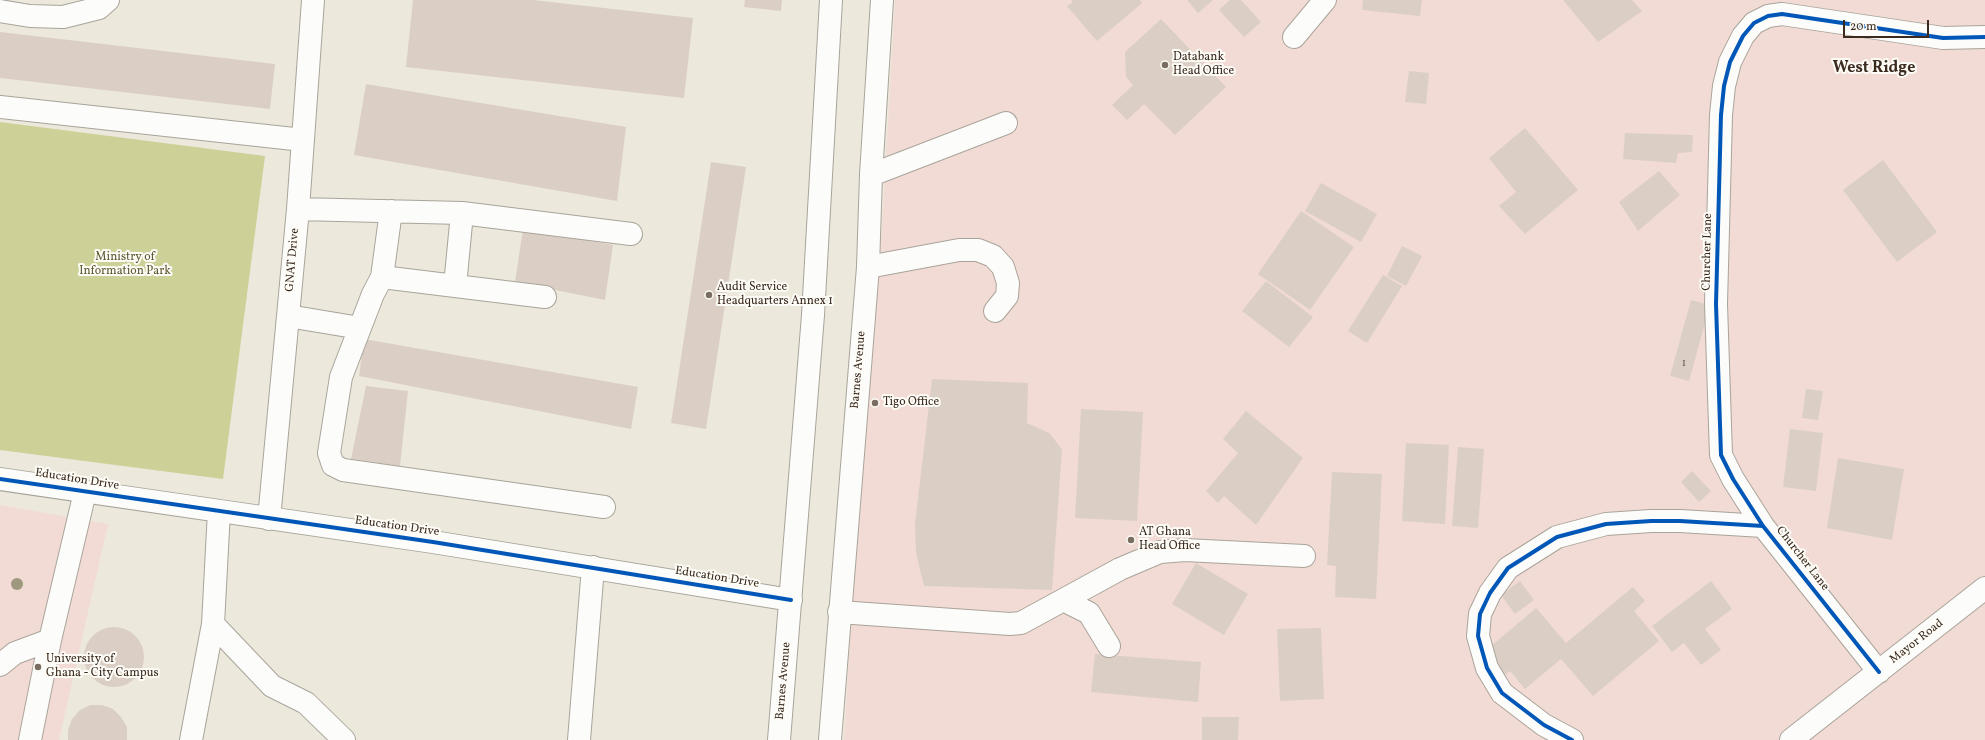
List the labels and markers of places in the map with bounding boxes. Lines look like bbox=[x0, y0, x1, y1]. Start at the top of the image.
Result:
place label: Databank Head Office bbox=[1173, 51, 1234, 79]
marker: Databank Head Office bbox=[1160, 60, 1170, 70]
place label: Audit Service Headquarters Annex 1 bbox=[717, 281, 833, 309]
marker: Audit Service Headquarters Annex 1 bbox=[704, 290, 714, 300]
place label: Tigo Office bbox=[883, 396, 939, 410]
marker: Tigo Office bbox=[870, 398, 880, 408]
place label: AT Ghana Head Office bbox=[1139, 526, 1200, 554]
marker: AT Ghana Head Office bbox=[1126, 535, 1136, 545]
place label: University of Ghana - City Campus bbox=[46, 653, 159, 681]
marker: University of Ghana - City Campus bbox=[33, 662, 43, 672]

